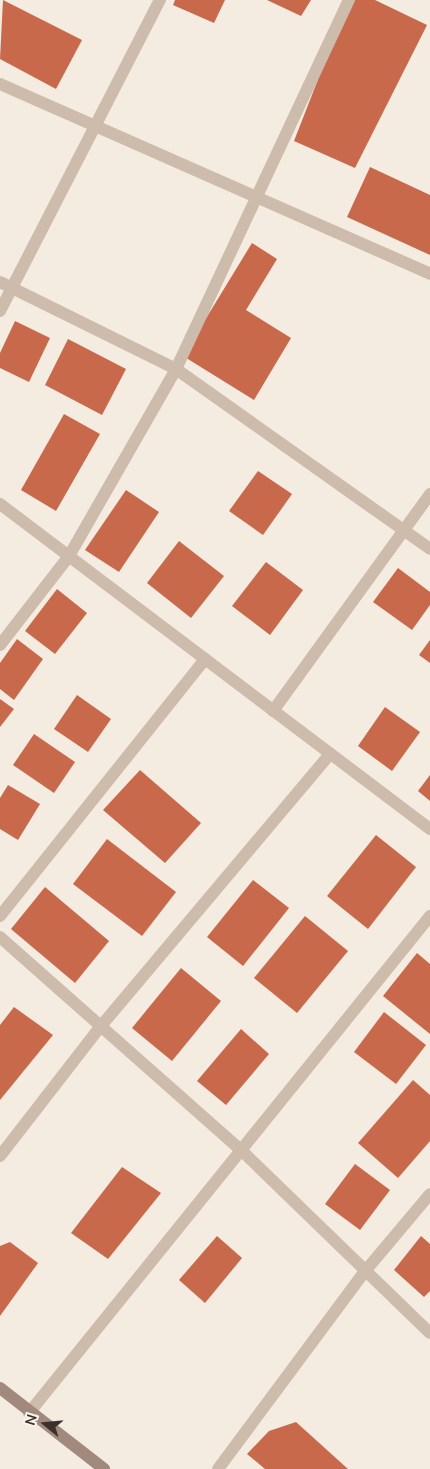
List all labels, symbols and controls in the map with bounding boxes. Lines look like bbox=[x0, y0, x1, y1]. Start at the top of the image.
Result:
north arrow bbox=[20, 1399, 70, 1449]
text: N bbox=[21, 1412, 41, 1427]

